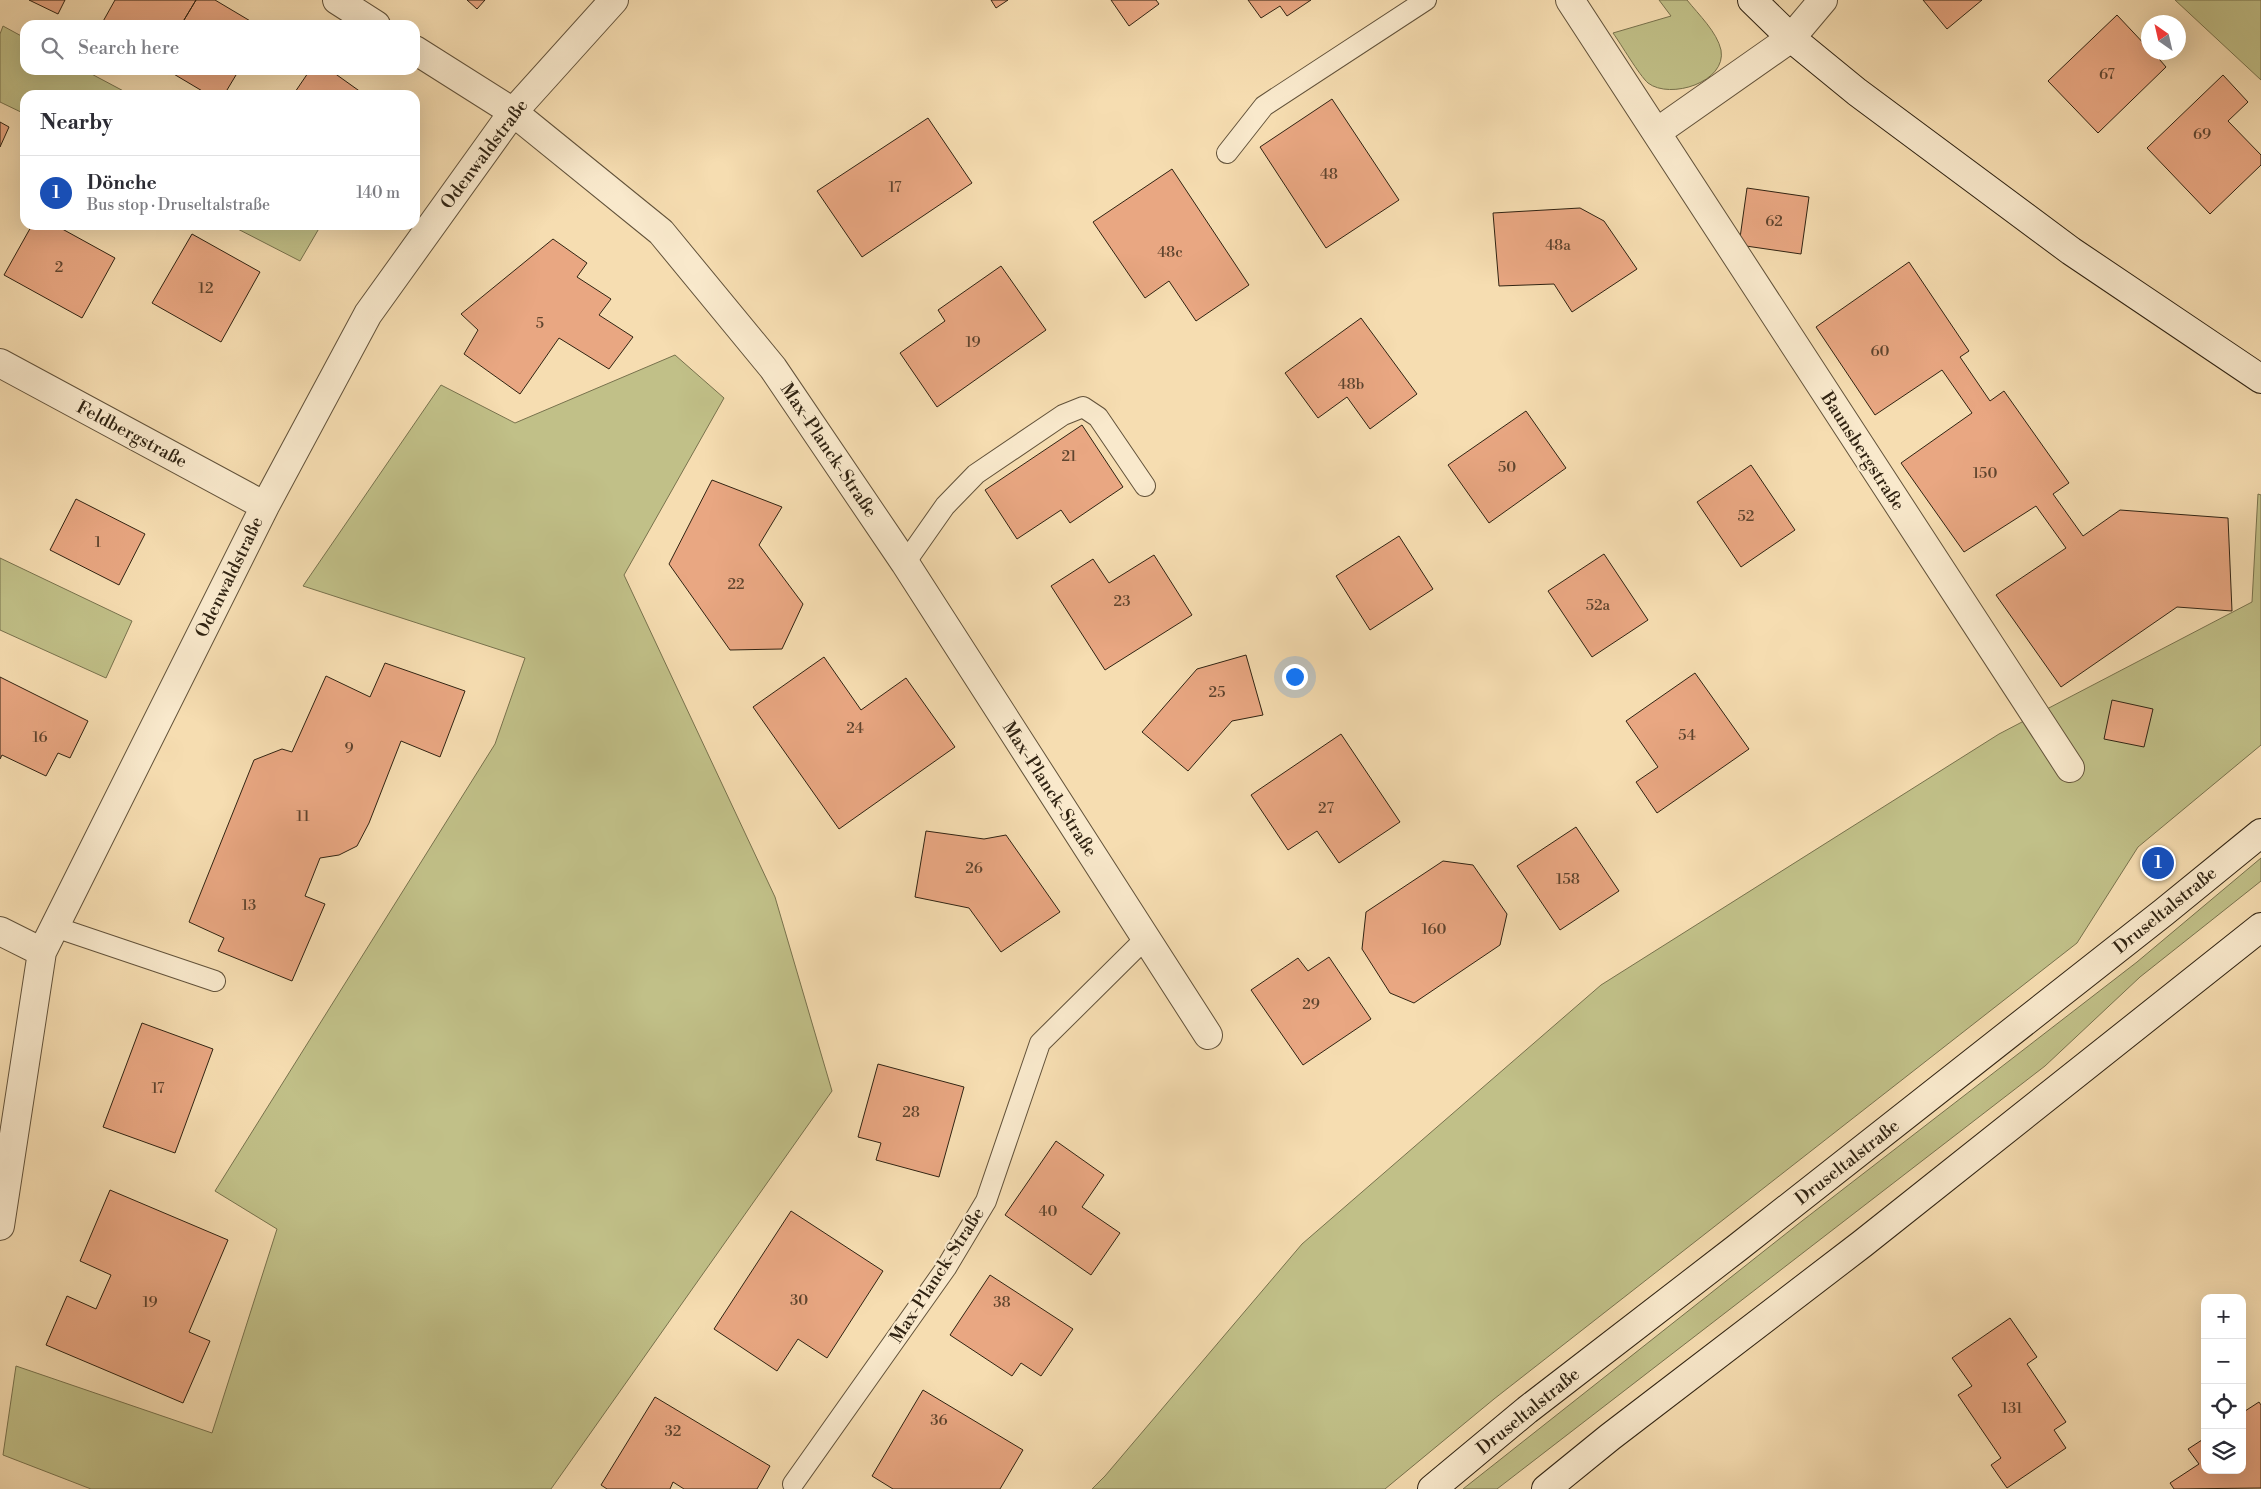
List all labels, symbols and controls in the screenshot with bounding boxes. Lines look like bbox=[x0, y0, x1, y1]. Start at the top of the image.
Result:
north arrow bbox=[2141, 15, 2186, 60]
search box bbox=[20, 20, 420, 75]
icon: search bbox=[38, 34, 66, 62]
text: Search here bbox=[78, 36, 179, 60]
house number: 67 bbox=[2099, 65, 2115, 84]
street label: Odenwaldstraße bbox=[436, 95, 533, 214]
text: Nearby bbox=[40, 110, 113, 136]
house number: 69 bbox=[2193, 125, 2211, 144]
house number: 48 bbox=[1320, 165, 1338, 184]
text: Dönche bbox=[87, 171, 157, 195]
house number: 17 bbox=[888, 178, 902, 197]
text: 1 bbox=[52, 183, 60, 203]
text: 140 m bbox=[356, 183, 400, 203]
text: Bus stop · Druseltalstraße bbox=[87, 195, 270, 215]
house number: 62 bbox=[1765, 212, 1783, 231]
house number: 48a bbox=[1545, 236, 1571, 255]
house number: 48c bbox=[1157, 243, 1183, 262]
house number: 2 bbox=[55, 258, 63, 277]
house number: 12 bbox=[198, 279, 214, 298]
house number: 5 bbox=[536, 314, 544, 333]
house number: 19 bbox=[965, 333, 981, 352]
house number: 60 bbox=[1870, 342, 1890, 361]
house number: 48b bbox=[1338, 375, 1364, 394]
street label: Max-Planck-Straße bbox=[775, 379, 882, 522]
street label: Baunsbergstraße bbox=[1815, 387, 1910, 515]
street label: Feldbergstraße bbox=[73, 396, 191, 473]
house number: 21 bbox=[1061, 447, 1077, 466]
house number: 50 bbox=[1498, 458, 1516, 477]
house number: 150 bbox=[1973, 464, 1997, 483]
house number: 52 bbox=[1738, 507, 1754, 526]
street label: Odenwaldstraße bbox=[190, 513, 269, 641]
house number: 1 bbox=[95, 533, 102, 552]
house number: 22 bbox=[727, 575, 745, 594]
house number: 23 bbox=[1114, 592, 1130, 611]
house number: 52a bbox=[1586, 596, 1611, 615]
your location bbox=[1282, 664, 1308, 690]
house number: 25 bbox=[1209, 683, 1225, 702]
street label: Max-Planck-Straße bbox=[997, 717, 1102, 861]
house number: 24 bbox=[846, 719, 864, 738]
house number: 54 bbox=[1678, 726, 1696, 745]
house number: 16 bbox=[32, 728, 48, 747]
house number: 9 bbox=[344, 739, 354, 758]
house number: 27 bbox=[1318, 799, 1334, 818]
house number: 11 bbox=[296, 807, 310, 826]
pin: 1 bbox=[2142, 844, 2174, 882]
house number: 26 bbox=[965, 859, 983, 878]
street label: Druseltalstraße bbox=[2109, 862, 2222, 959]
house number: 158 bbox=[1556, 870, 1580, 889]
house number: 13 bbox=[242, 896, 256, 915]
house number: 160 bbox=[1422, 920, 1447, 939]
house number: 29 bbox=[1302, 995, 1320, 1014]
house number: 17 bbox=[151, 1079, 165, 1098]
house number: 28 bbox=[902, 1103, 920, 1122]
street label: Druseltalstraße bbox=[1790, 1114, 1904, 1210]
house number: 40 bbox=[1039, 1202, 1057, 1221]
street label: Max-Planck-Straße bbox=[885, 1203, 990, 1347]
house number: 30 bbox=[790, 1291, 808, 1310]
house number: 19 bbox=[142, 1293, 158, 1312]
house number: 38 bbox=[993, 1293, 1011, 1312]
map controls bbox=[2201, 1294, 2246, 1474]
button: + bbox=[2201, 1294, 2246, 1339]
button: − bbox=[2201, 1339, 2246, 1384]
street label: Druseltalstraße bbox=[1472, 1363, 1585, 1460]
button: locate bbox=[2201, 1384, 2246, 1429]
house number: 131 bbox=[2002, 1399, 2023, 1418]
house number: 36 bbox=[930, 1411, 948, 1430]
house number: 32 bbox=[665, 1422, 681, 1441]
button: layers bbox=[2201, 1429, 2246, 1474]

